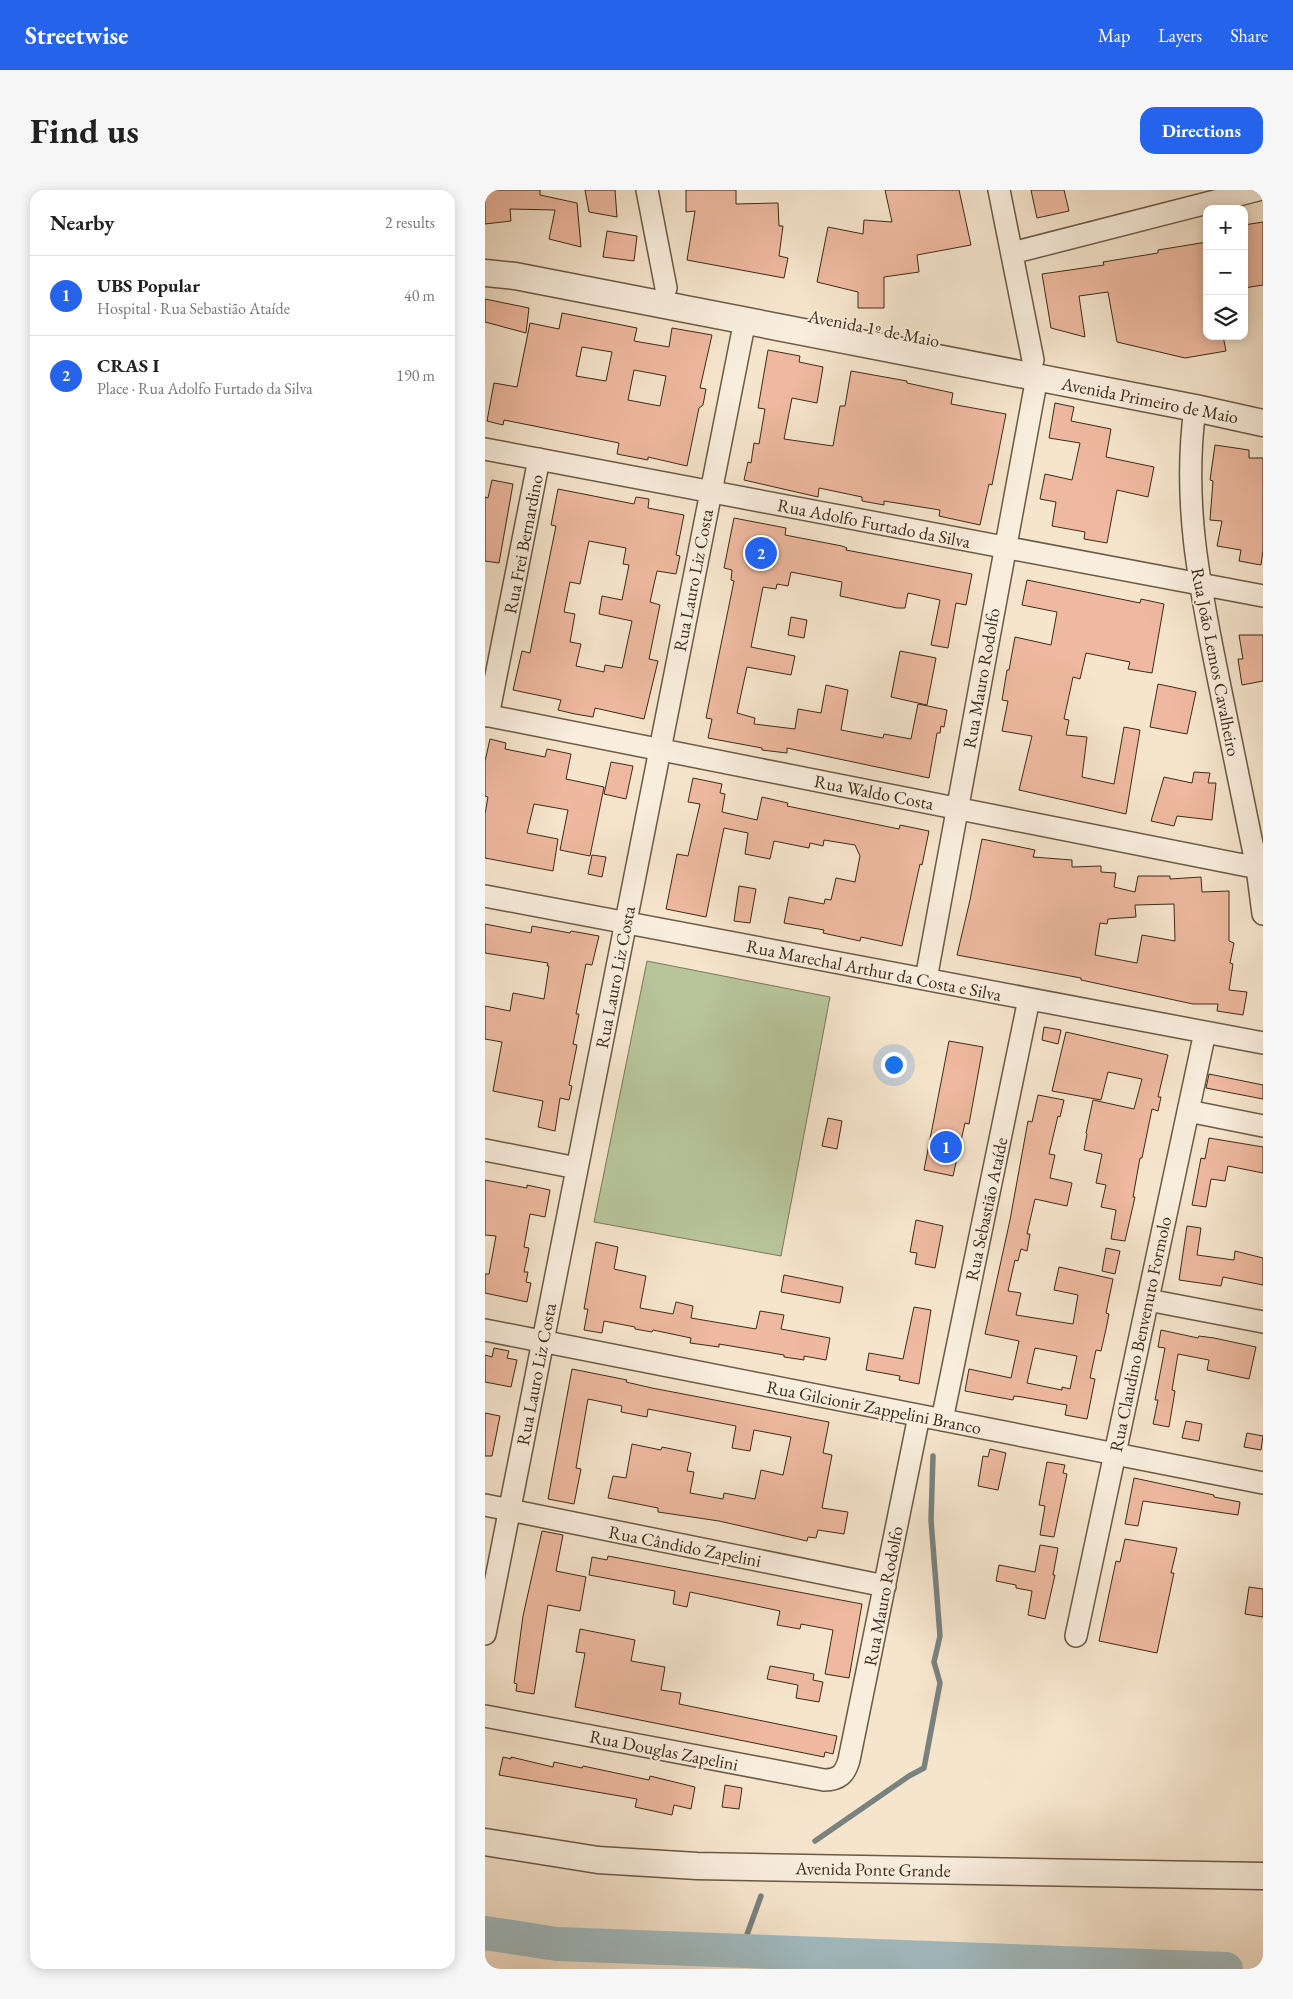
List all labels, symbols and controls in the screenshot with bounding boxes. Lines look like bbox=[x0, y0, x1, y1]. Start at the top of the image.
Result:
text: Streetwise bbox=[25, 20, 128, 51]
text: Map bbox=[1098, 24, 1130, 47]
text: Layers bbox=[1158, 24, 1202, 47]
text: Share bbox=[1230, 24, 1268, 47]
button: Directions bbox=[1140, 107, 1263, 154]
text: Find us bbox=[30, 108, 139, 153]
map controls bbox=[1203, 205, 1248, 340]
button: + bbox=[1203, 205, 1248, 250]
text: Nearby bbox=[50, 209, 114, 236]
text: 2 results bbox=[385, 212, 435, 233]
button: − bbox=[1203, 250, 1248, 295]
text: UBS Popular bbox=[97, 273, 200, 298]
text: 1 bbox=[62, 285, 70, 306]
text: 40 m bbox=[404, 285, 435, 306]
button: layers bbox=[1203, 295, 1248, 340]
text: Hospital · Rua Sebastião Ataíde bbox=[97, 298, 290, 319]
street label: Avenida 1º de Maio bbox=[805, 304, 942, 352]
text: CRAS I bbox=[97, 353, 160, 378]
text: 2 bbox=[62, 365, 70, 386]
text: 190 m bbox=[396, 365, 435, 386]
street label: Avenida Primeiro de Maio bbox=[1059, 371, 1241, 428]
text: Place · Rua Adolfo Furtado da Silva bbox=[97, 378, 313, 399]
street label: Rua Frei Bernardino bbox=[498, 472, 548, 616]
street label: Rua Adolfo Furtado da Silva bbox=[775, 493, 973, 553]
street label: Rua Lauro Liz Costa bbox=[668, 506, 718, 653]
pin: 2 bbox=[745, 534, 777, 572]
street label: Rua João Lemos Cavalheiro bbox=[1186, 566, 1246, 758]
street label: Rua Mauro Rodolfo bbox=[957, 606, 1005, 750]
street label: Rua Waldo Costa bbox=[812, 769, 937, 815]
street label: Rua Lauro Liz Costa bbox=[590, 903, 640, 1050]
street label: Rua Marechal Arthur da Costa e Silva bbox=[744, 934, 1004, 1006]
your location bbox=[881, 1052, 907, 1078]
pin: 1 bbox=[930, 1128, 962, 1166]
street label: Rua Sebastião Ataíde bbox=[960, 1135, 1012, 1283]
street label: Rua Claudino Benvenuto Formolo bbox=[1104, 1214, 1176, 1454]
street label: Rua Lauro Liz Costa bbox=[511, 1300, 561, 1447]
street label: Rua Gilcionir Zappelini Branco bbox=[765, 1375, 983, 1439]
street label: Rua Cândido Zapelini bbox=[607, 1520, 764, 1572]
street label: Rua Mauro Rodolfo bbox=[858, 1524, 908, 1668]
street label: Rua Douglas Zapelini bbox=[588, 1724, 741, 1776]
street label: Avenida Ponte Grande bbox=[794, 1856, 951, 1882]

